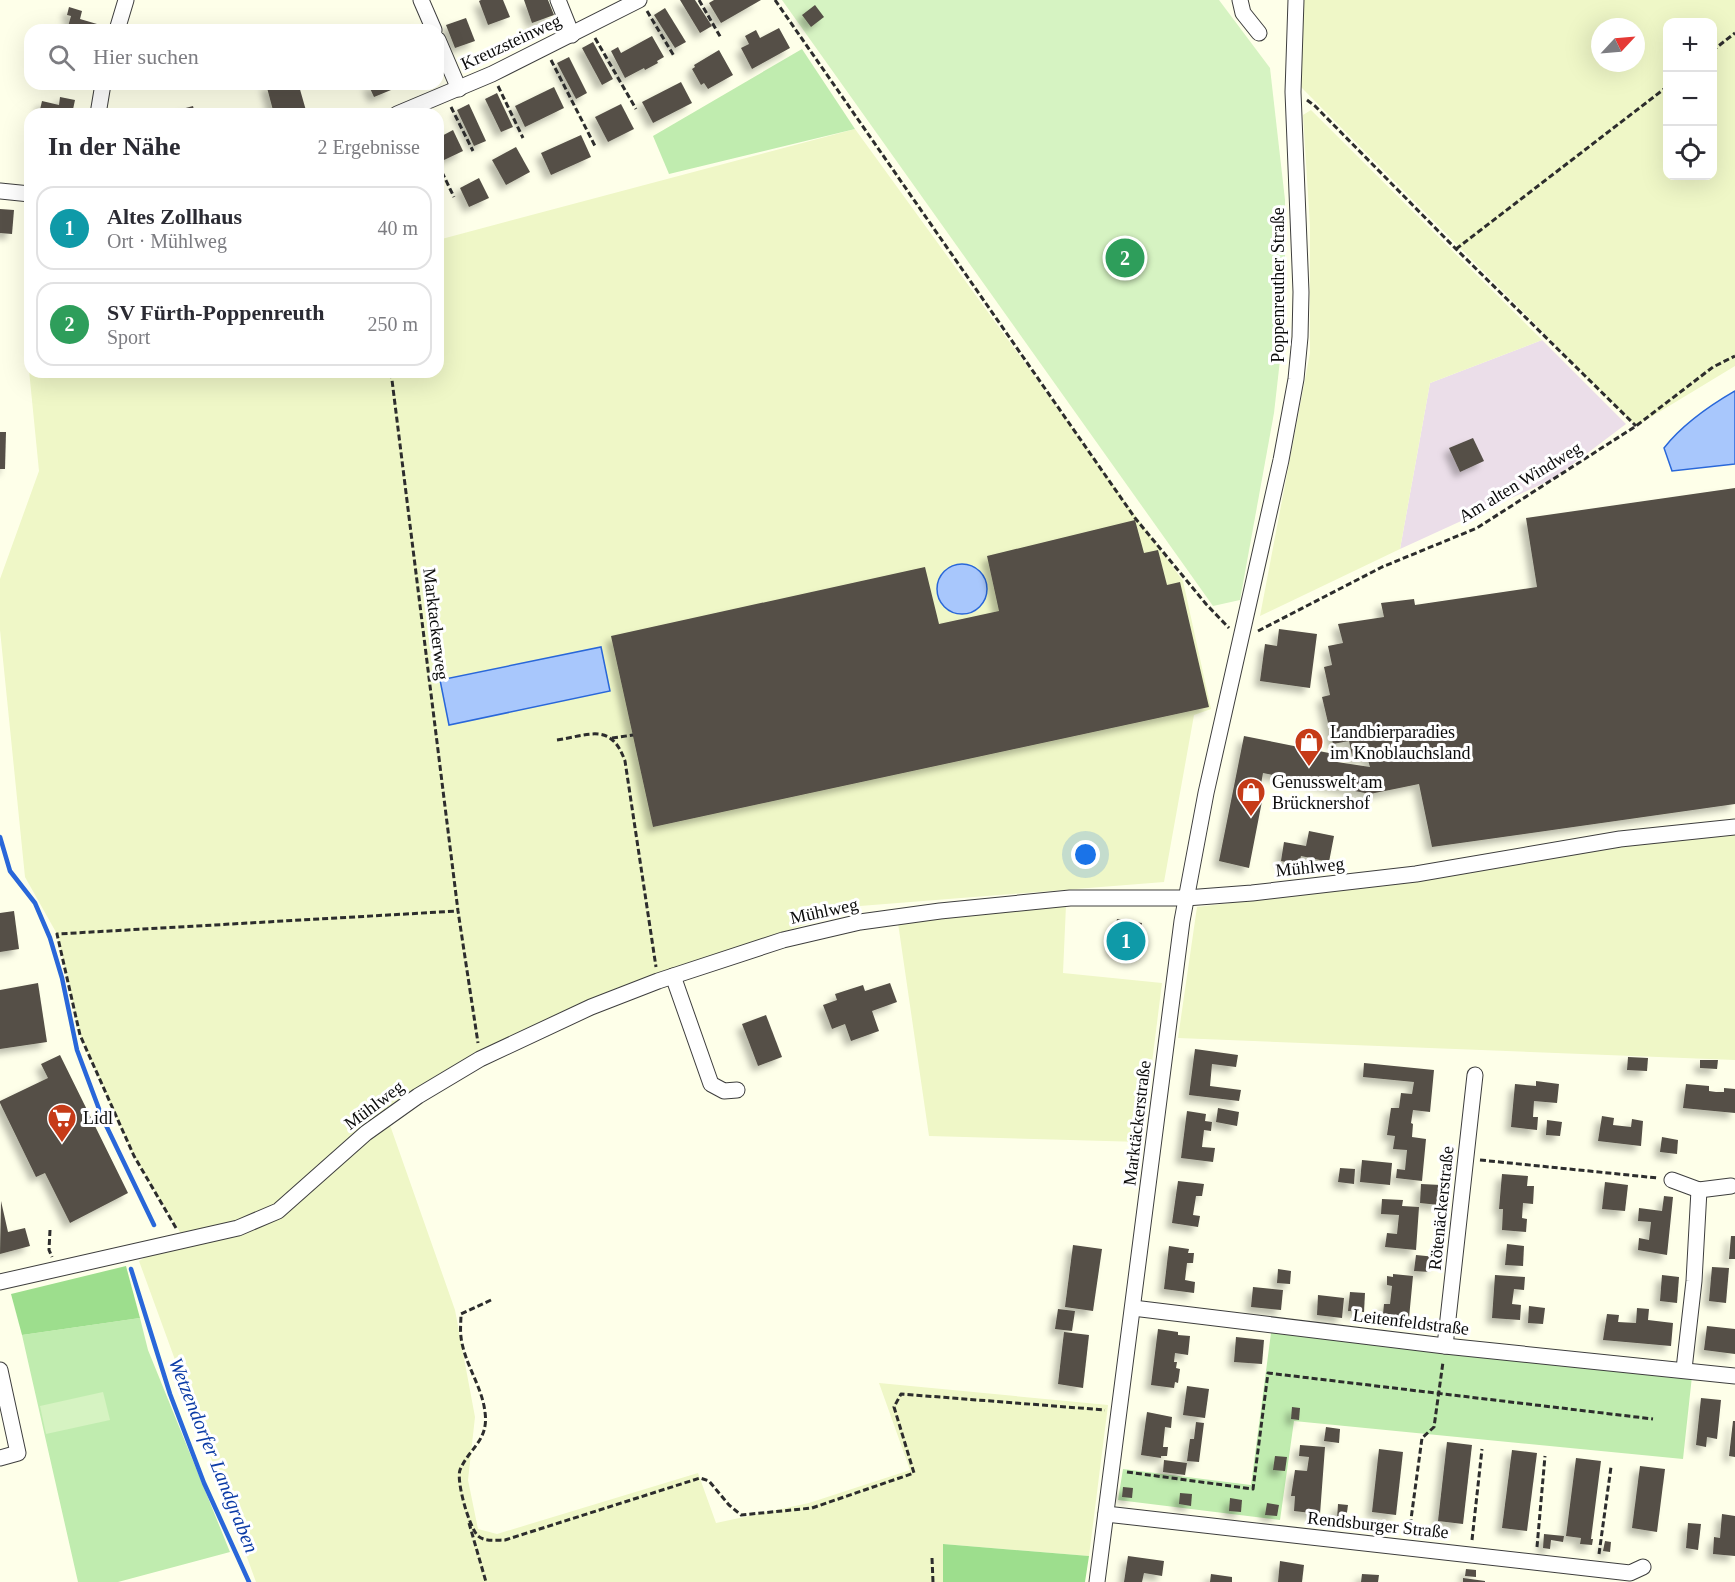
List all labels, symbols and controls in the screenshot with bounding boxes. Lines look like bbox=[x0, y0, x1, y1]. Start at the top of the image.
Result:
street label: Kreuzsteinweg bbox=[458, 10, 564, 74]
north arrow bbox=[1591, 18, 1645, 72]
map controls bbox=[1663, 18, 1717, 180]
button: + bbox=[1663, 18, 1717, 72]
search box bbox=[24, 24, 444, 90]
icon: search bbox=[45, 41, 78, 74]
text: Hier suchen bbox=[93, 44, 199, 69]
button: − bbox=[1663, 72, 1717, 126]
button: locate bbox=[1663, 126, 1717, 180]
text: In der Nähe bbox=[48, 132, 180, 161]
text: 2 Ergebnisse bbox=[318, 136, 420, 158]
text: Altes Zollhaus bbox=[107, 204, 242, 229]
street label: Poppenreuther Straße bbox=[1268, 207, 1288, 363]
text: 1 bbox=[65, 217, 75, 239]
text: 40 m bbox=[377, 217, 418, 239]
text: Ort · Mühlweg bbox=[107, 230, 227, 252]
pin: 2 bbox=[1106, 236, 1144, 280]
text: SV Fürth-Poppenreuth bbox=[107, 300, 324, 325]
text: 2 bbox=[65, 313, 75, 335]
text: 250 m bbox=[367, 313, 418, 335]
text: Sport bbox=[107, 326, 150, 348]
street label: Am alten Windweg bbox=[1455, 437, 1585, 527]
street label: Marktackerweg bbox=[419, 567, 453, 681]
place label: Landbierparadies im Knoblauchsland bbox=[1330, 722, 1470, 763]
shop icon: Landbierparadies im Knoblauchsland bbox=[1293, 726, 1325, 768]
place label: Genusswelt am Brücknershof bbox=[1272, 772, 1382, 813]
shop icon: Genusswelt am Brücknershof bbox=[1235, 776, 1267, 818]
your location bbox=[1071, 840, 1100, 869]
street label: Mühlweg bbox=[1275, 853, 1345, 881]
street label: Mühlweg bbox=[788, 894, 860, 928]
pin: 1 bbox=[1106, 918, 1146, 964]
street label: Marktäckerstraße bbox=[1119, 1059, 1155, 1187]
street label: Mühlweg bbox=[340, 1076, 408, 1134]
supermarket icon: Lidl bbox=[46, 1102, 78, 1144]
place label: Lidl bbox=[83, 1108, 113, 1128]
street label: Rötenäckerstraße bbox=[1425, 1145, 1457, 1271]
street label: Leitenfeldstraße bbox=[1352, 1305, 1470, 1339]
water label: Wetzendorfer Landgraben bbox=[164, 1354, 263, 1556]
street label: Rendsburger Straße bbox=[1306, 1508, 1450, 1542]

